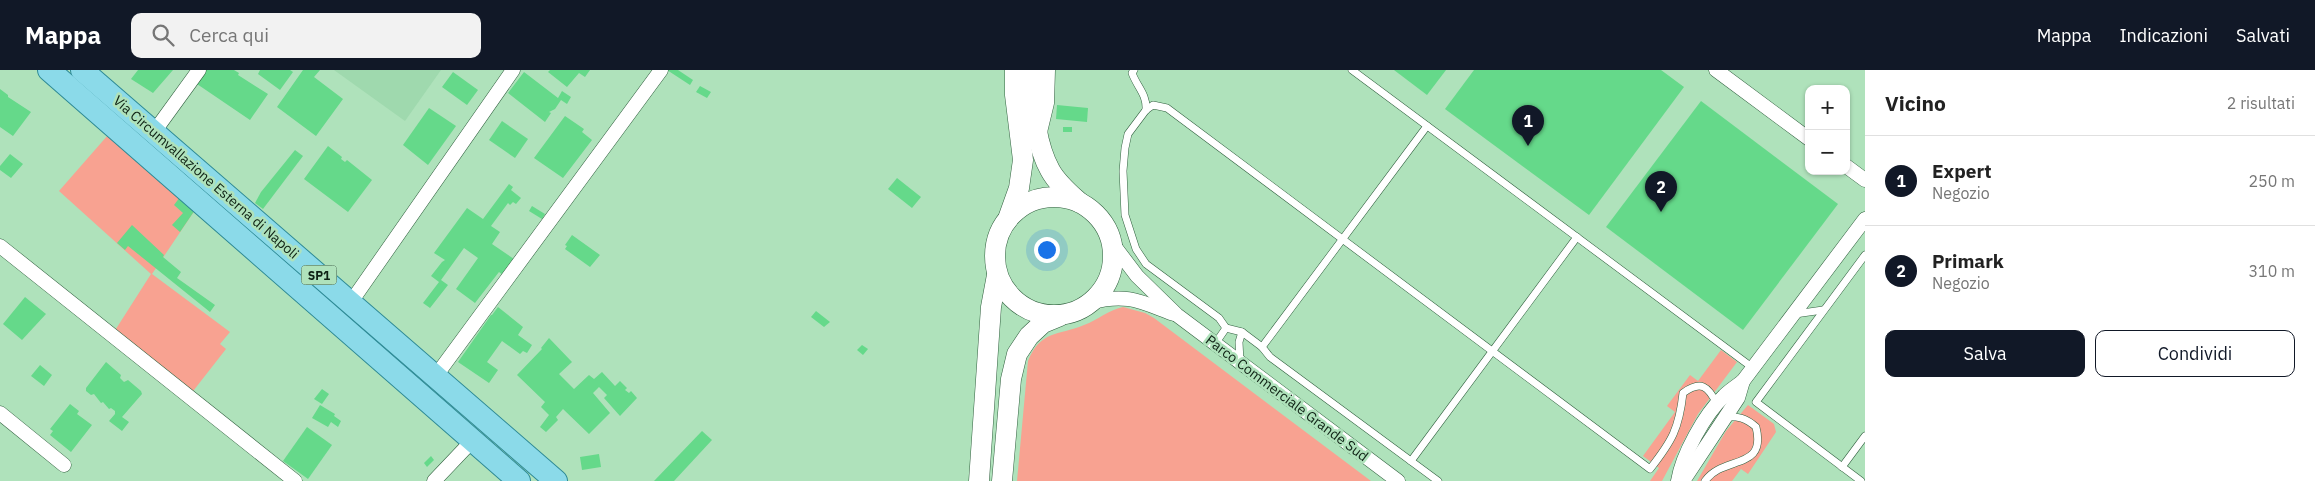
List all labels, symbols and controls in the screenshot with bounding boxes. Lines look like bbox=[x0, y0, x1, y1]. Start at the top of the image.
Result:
search box bbox=[131, 13, 481, 58]
text: Mappa bbox=[25, 19, 101, 51]
icon: search bbox=[149, 21, 177, 49]
text: Cerca qui bbox=[189, 23, 269, 47]
text: Mappa bbox=[2037, 24, 2091, 47]
text: Indicazioni bbox=[2119, 24, 2208, 47]
text: Salvati bbox=[2236, 24, 2290, 47]
map controls bbox=[1805, 85, 1850, 175]
button: + bbox=[1805, 85, 1850, 130]
text: Vicino bbox=[1885, 89, 1946, 117]
street label: Via Circumvallazione Esterna di Napoli bbox=[110, 91, 302, 263]
text: 2 risultati bbox=[2227, 93, 2295, 113]
pin: 1 bbox=[1512, 105, 1544, 146]
button: − bbox=[1805, 130, 1850, 175]
text: Expert bbox=[1932, 159, 1991, 183]
pin: 2 bbox=[1645, 171, 1677, 212]
text: 1 bbox=[1896, 171, 1906, 191]
text: 250 m bbox=[2248, 171, 2295, 191]
text: Negozio bbox=[1932, 183, 1990, 203]
your location bbox=[1034, 237, 1060, 263]
text: Primark bbox=[1932, 249, 2004, 273]
text: 2 bbox=[1896, 261, 1906, 281]
text: 310 m bbox=[2248, 261, 2295, 281]
road number: SP1 bbox=[302, 266, 336, 284]
text: Negozio bbox=[1932, 273, 1990, 293]
button: Salva bbox=[1885, 330, 2085, 377]
button: Condividi bbox=[2095, 330, 2295, 377]
street label: Parco Commerciale Grande Sud bbox=[1202, 331, 1372, 465]

